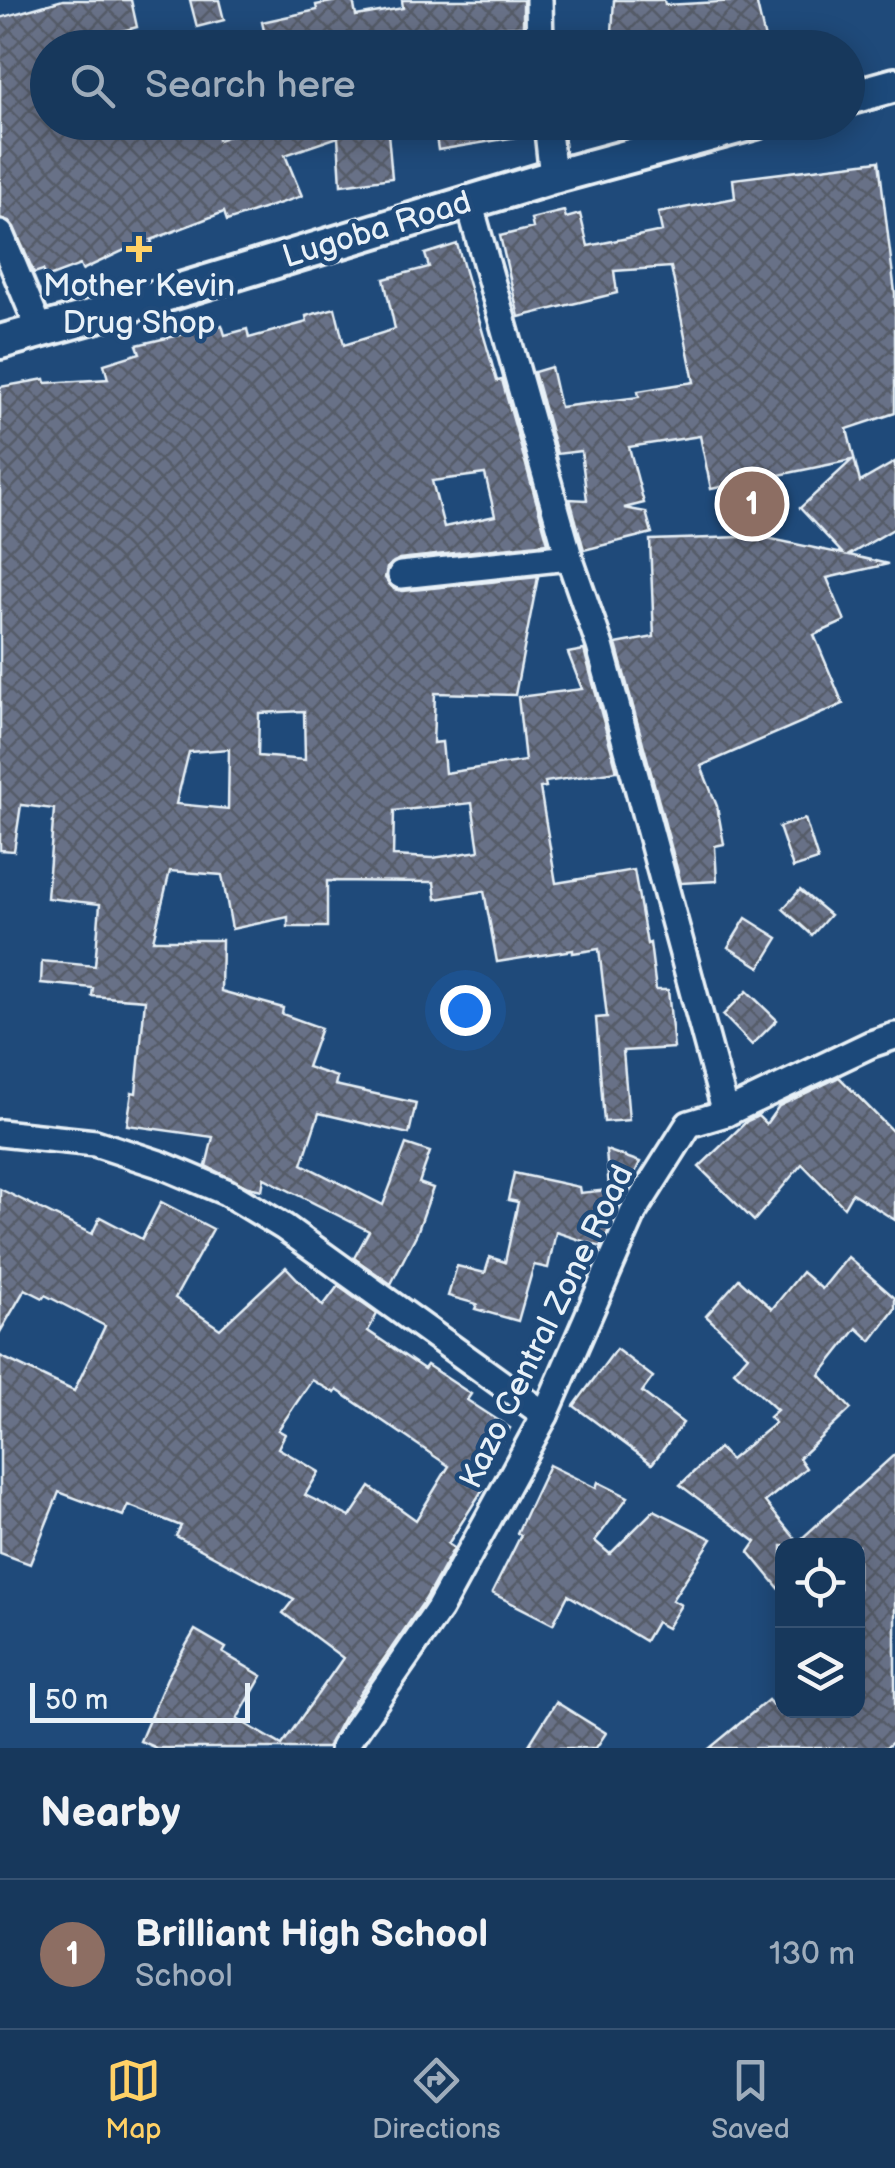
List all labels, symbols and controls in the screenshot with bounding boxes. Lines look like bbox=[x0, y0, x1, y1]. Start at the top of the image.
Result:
search box bbox=[30, 30, 865, 140]
icon: search bbox=[65, 58, 120, 113]
text: Search here bbox=[145, 63, 356, 108]
street label: Lugoba Road bbox=[278, 183, 476, 277]
marker: Mother Kevin Drug Shop bbox=[126, 236, 152, 262]
place label: Mother Kevin Drug Shop bbox=[43, 267, 235, 343]
pin: 1 bbox=[720, 466, 784, 542]
your location bbox=[440, 985, 491, 1036]
street label: Kazo Central Zone Road bbox=[452, 1159, 642, 1495]
map controls bbox=[775, 1538, 865, 1718]
button: locate bbox=[775, 1538, 865, 1628]
button: layers bbox=[775, 1628, 865, 1718]
scale bar bbox=[30, 1678, 250, 1722]
text: 50 m bbox=[45, 1684, 108, 1717]
text: Nearby bbox=[40, 1788, 180, 1839]
text: Brilliant High School bbox=[135, 1912, 488, 1957]
text: 1 bbox=[66, 1935, 79, 1974]
text: 130 m bbox=[769, 1935, 855, 1974]
text: School bbox=[135, 1957, 233, 1996]
tab: Map bbox=[105, 2053, 162, 2146]
tab: Directions bbox=[372, 2053, 501, 2146]
tab: Saved bbox=[711, 2053, 790, 2146]

